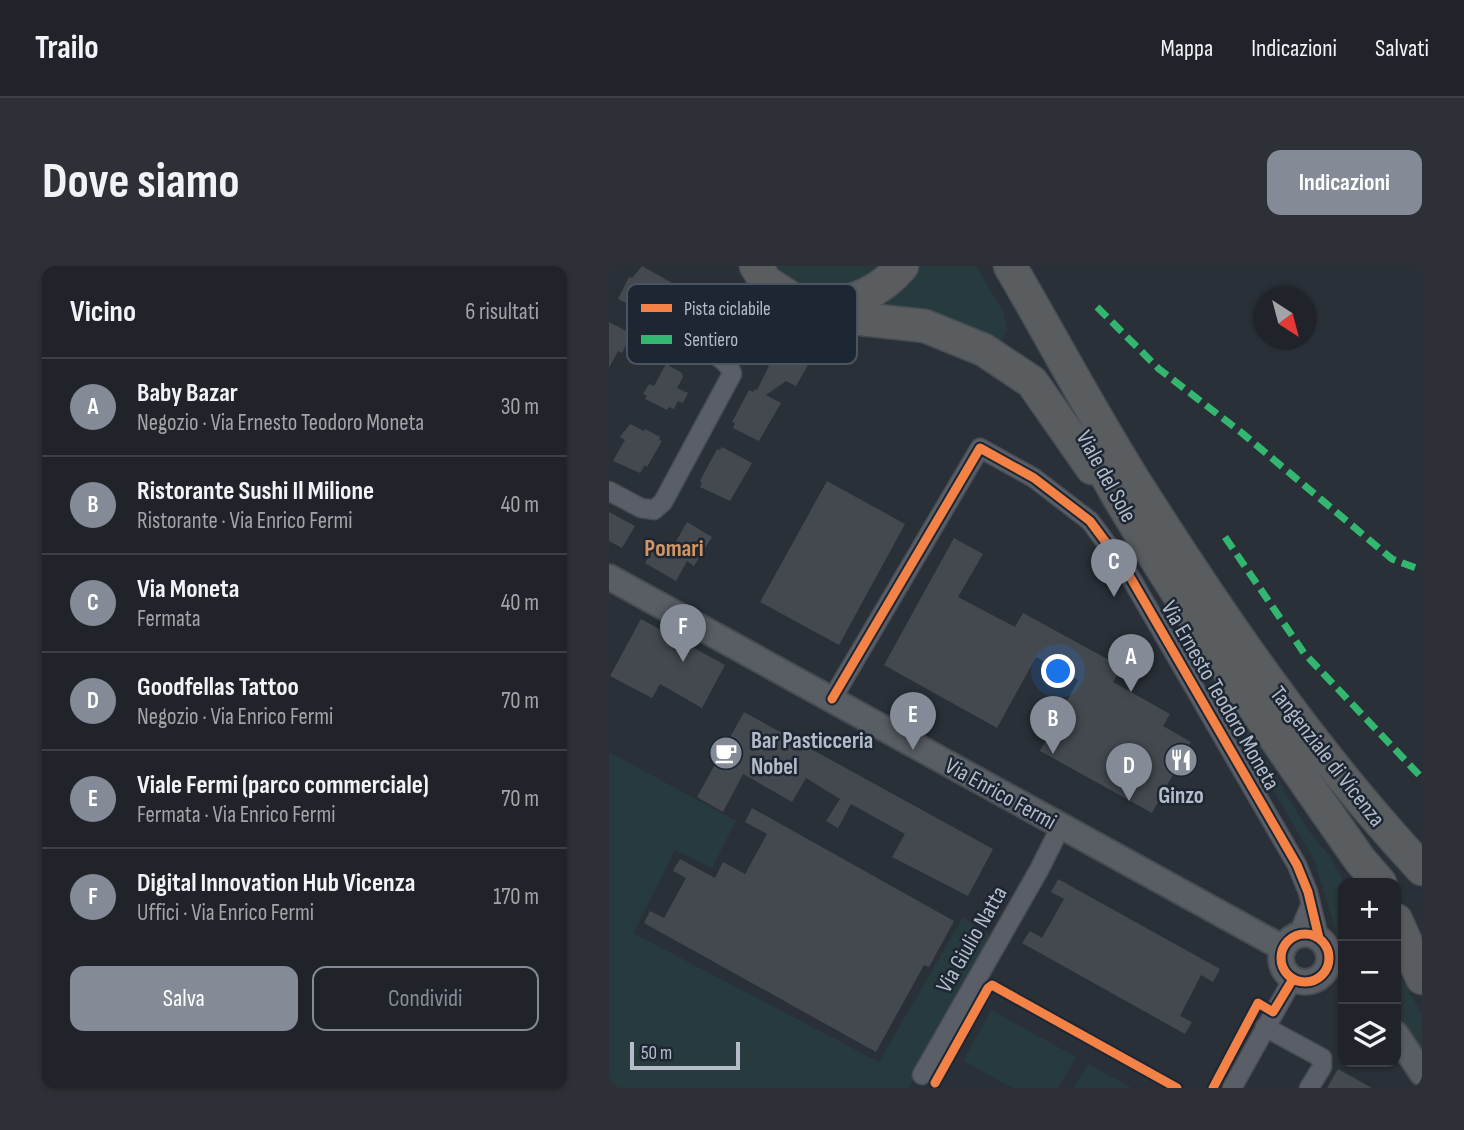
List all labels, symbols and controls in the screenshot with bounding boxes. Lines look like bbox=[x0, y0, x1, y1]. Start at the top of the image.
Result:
text: Trailo bbox=[35, 28, 99, 68]
text: Mappa bbox=[1161, 34, 1213, 63]
text: Indicazioni bbox=[1251, 34, 1337, 63]
text: Salvati bbox=[1375, 34, 1429, 63]
button: Indicazioni bbox=[1267, 150, 1422, 215]
text: Dove siamo bbox=[42, 153, 240, 212]
legend bbox=[627, 284, 857, 364]
north arrow bbox=[1254, 287, 1317, 350]
text: Vicino bbox=[70, 294, 136, 330]
text: 6 risultati bbox=[465, 298, 539, 326]
text: Pista ciclabile bbox=[684, 298, 771, 321]
text: Sentiero bbox=[684, 329, 738, 352]
text: Baby Bazar bbox=[137, 378, 238, 409]
text: A bbox=[88, 393, 98, 421]
text: 30 m bbox=[501, 393, 539, 421]
text: Negozio · Via Ernesto Teodoro Moneta bbox=[137, 409, 424, 437]
street label: Viale del Sole bbox=[1070, 426, 1143, 527]
text: Ristorante Sushi Il Milione bbox=[137, 476, 374, 507]
text: B bbox=[88, 491, 98, 519]
text: 40 m bbox=[501, 491, 539, 519]
text: Ristorante · Via Enrico Fermi bbox=[137, 507, 353, 535]
district label: Pomari bbox=[644, 534, 704, 563]
pin: C bbox=[1091, 539, 1137, 597]
text: Via Moneta bbox=[137, 574, 239, 605]
text: C bbox=[87, 589, 99, 617]
text: 40 m bbox=[501, 589, 539, 617]
street label: Via Ernesto Teodoro Moneta bbox=[1155, 596, 1286, 795]
pin: F bbox=[660, 604, 706, 662]
text: Fermata bbox=[137, 605, 201, 633]
pin: A bbox=[1108, 634, 1154, 692]
your location bbox=[1041, 654, 1075, 688]
text: Goodfellas Tattoo bbox=[137, 672, 299, 703]
street label: Tangenziale di Vicenza bbox=[1264, 681, 1391, 833]
text: D bbox=[87, 687, 99, 715]
text: 70 m bbox=[501, 687, 539, 715]
pin: E bbox=[890, 692, 936, 750]
pin: B bbox=[1030, 696, 1076, 754]
text: Negozio · Via Enrico Fermi bbox=[137, 703, 333, 731]
place label: Bar Pasticceria Nobel bbox=[751, 727, 873, 781]
cafe icon: Bar Pasticceria Nobel bbox=[707, 734, 745, 772]
restaurant icon: Ginzo bbox=[1162, 741, 1200, 779]
pin: D bbox=[1106, 743, 1152, 801]
street label: Via Enrico Fermi bbox=[940, 752, 1061, 836]
text: Viale Fermi (parco commerciale) bbox=[137, 770, 429, 801]
place label: Ginzo bbox=[1158, 782, 1204, 810]
text: E bbox=[88, 785, 98, 813]
text: 70 m bbox=[501, 785, 539, 813]
text: Fermata · Via Enrico Fermi bbox=[137, 801, 335, 829]
text: Digital Innovation Hub Vicenza bbox=[137, 868, 415, 899]
map controls bbox=[1338, 878, 1401, 1067]
button: + bbox=[1338, 878, 1401, 941]
street label: Via Giulio Natta bbox=[930, 881, 1014, 998]
text: F bbox=[88, 883, 98, 911]
text: 170 m bbox=[493, 883, 539, 911]
text: Uffici · Via Enrico Fermi bbox=[137, 899, 314, 927]
button: − bbox=[1338, 941, 1401, 1004]
button: Salva bbox=[70, 966, 298, 1031]
button: Condividi bbox=[312, 966, 539, 1031]
button: layers bbox=[1338, 1004, 1401, 1067]
scale bar bbox=[630, 1039, 740, 1071]
text: 50 m bbox=[641, 1042, 672, 1065]

